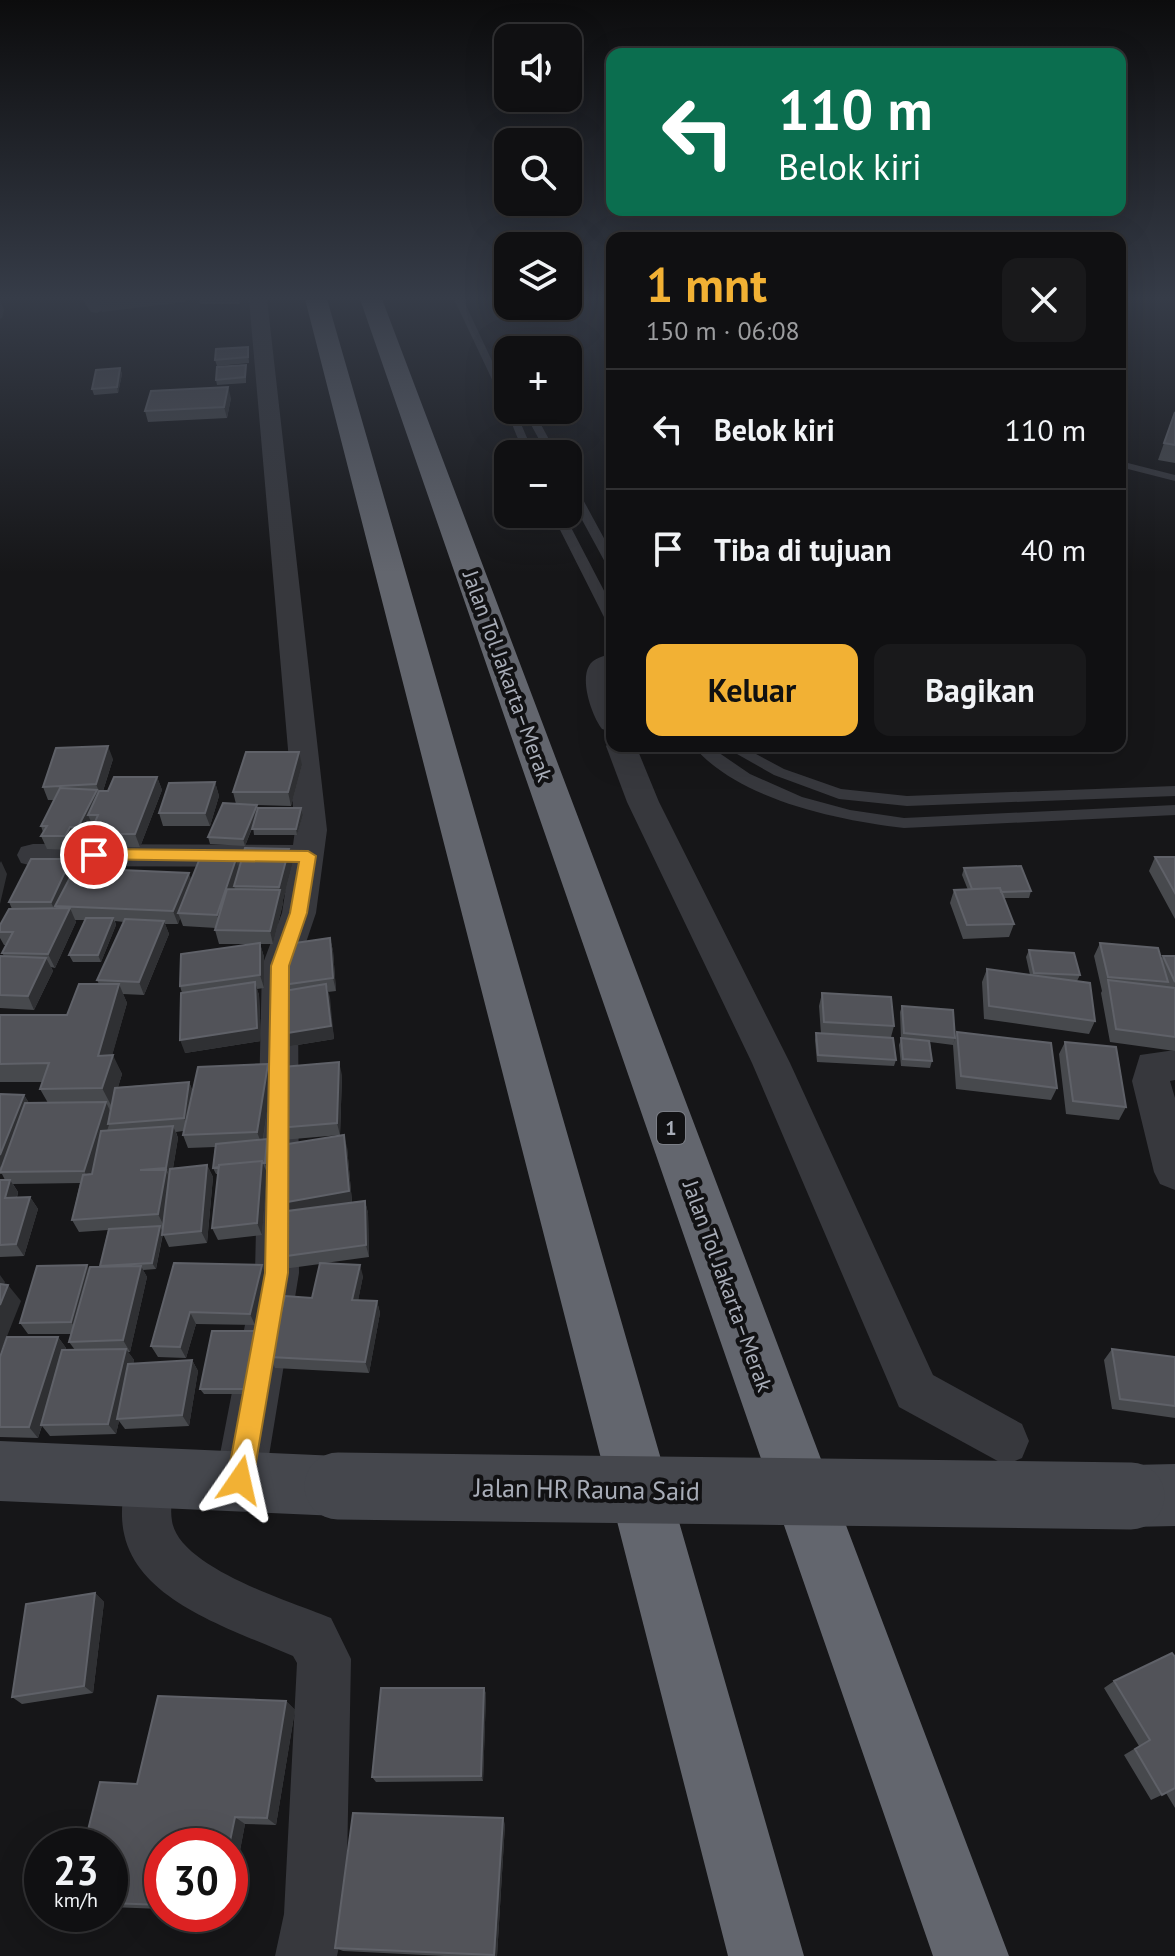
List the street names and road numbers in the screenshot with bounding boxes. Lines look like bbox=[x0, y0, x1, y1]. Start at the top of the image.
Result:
street label: Jalan Tol Jakarta–Merak bbox=[456, 566, 559, 786]
road number: 1 bbox=[657, 1112, 685, 1144]
street label: Jalan Tol Jakarta–Merak bbox=[676, 1176, 779, 1396]
street label: Jalan HR Rauna Said bbox=[473, 1471, 700, 1507]

